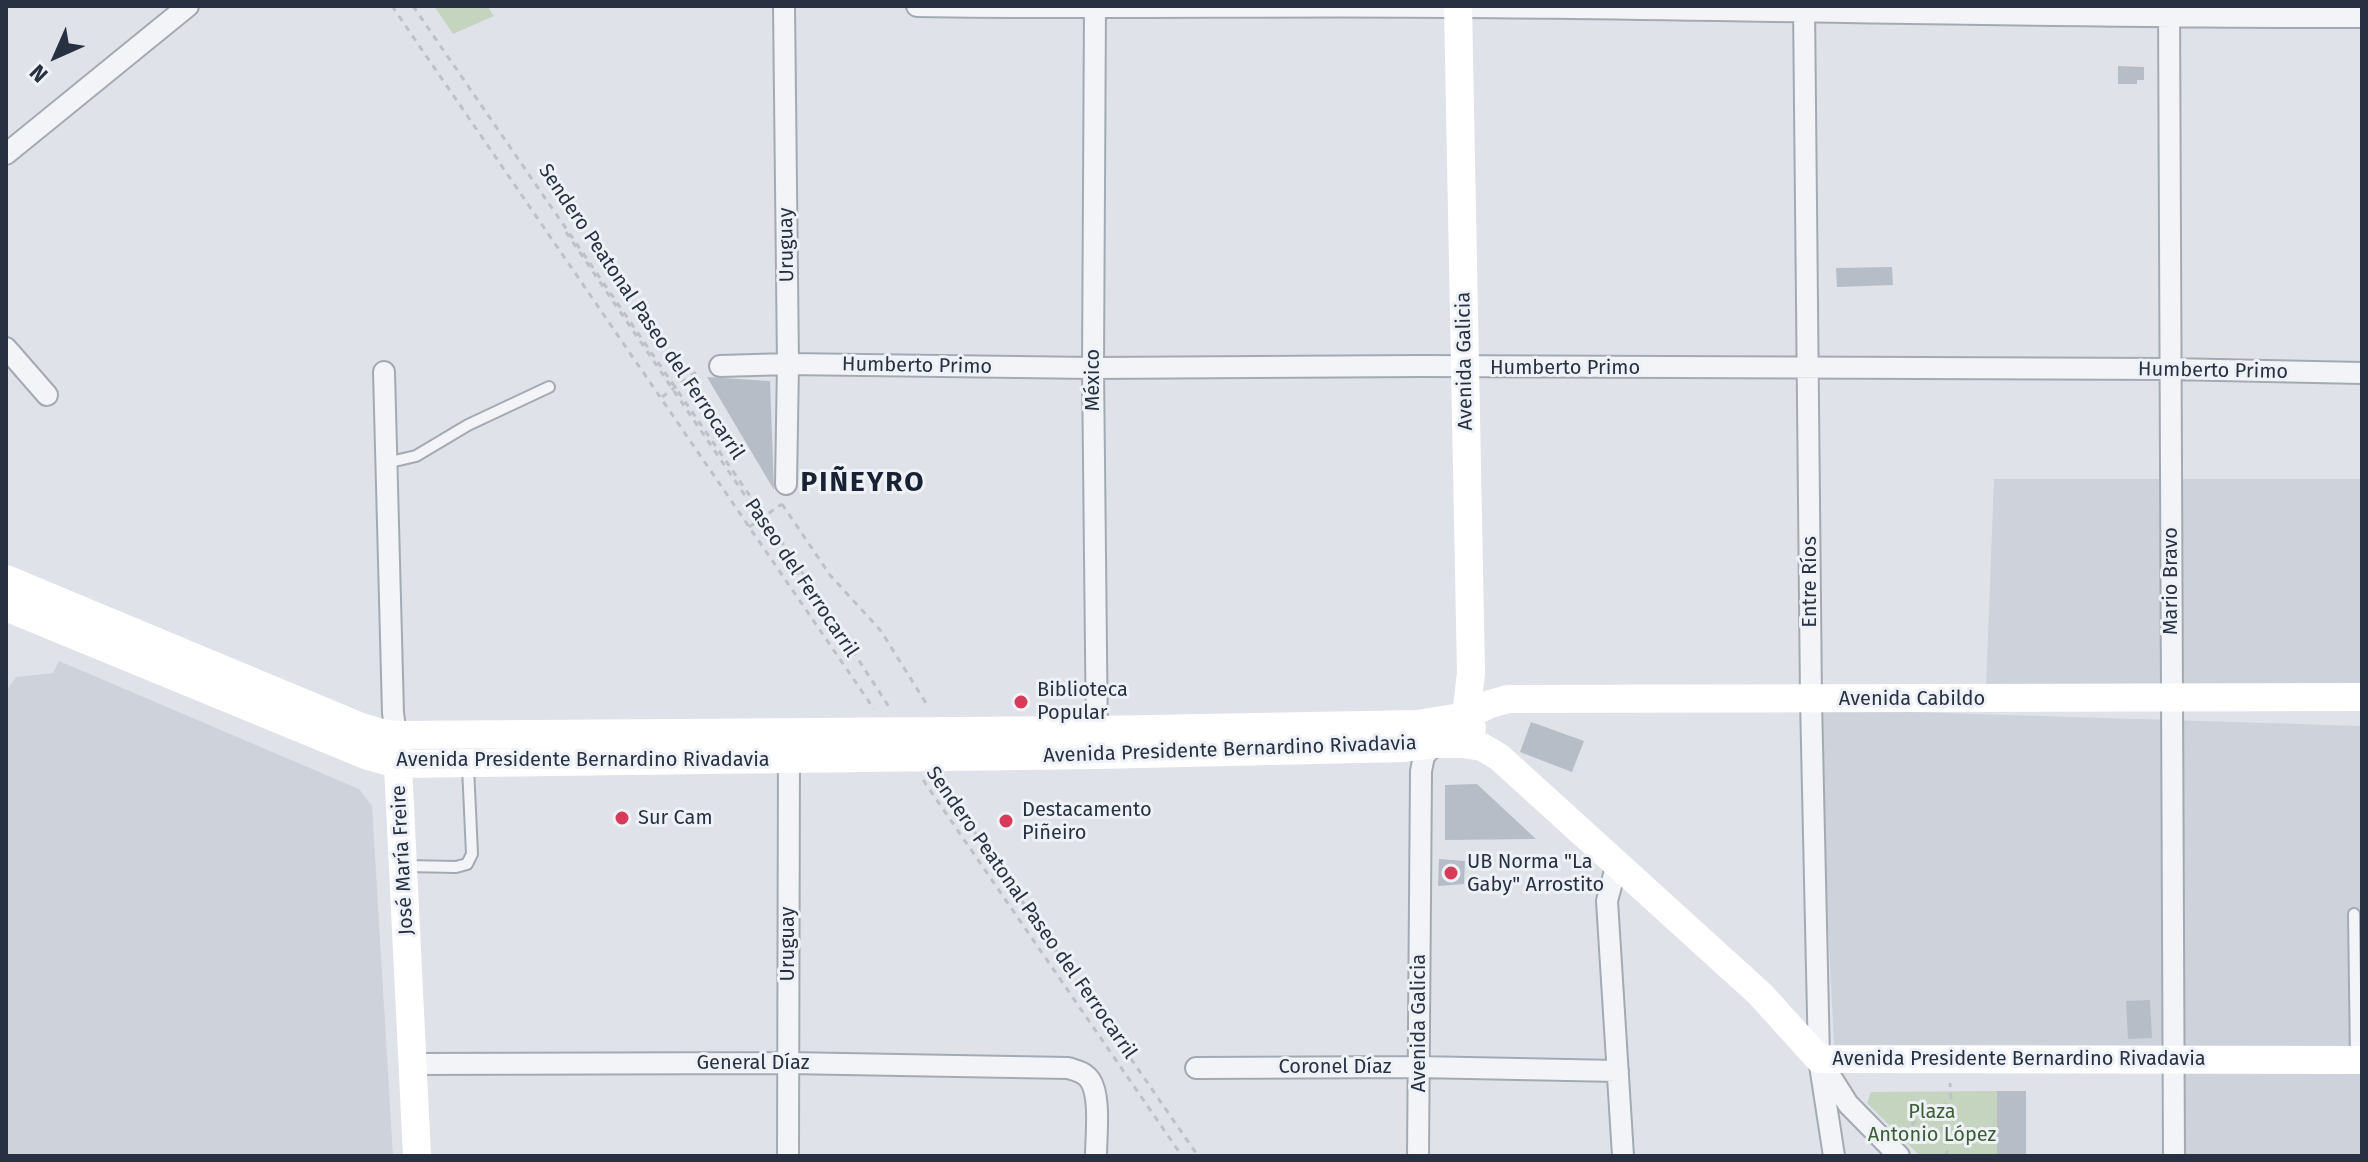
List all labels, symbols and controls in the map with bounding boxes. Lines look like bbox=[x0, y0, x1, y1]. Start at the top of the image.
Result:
north arrow bbox=[16, 16, 96, 96]
text: N bbox=[24, 59, 53, 88]
street label: Sendero Peatonal Paseo del Ferrocarril bbox=[533, 160, 749, 464]
street label: Uruguay bbox=[774, 207, 800, 283]
street label: Avenida Galicia bbox=[1452, 292, 1478, 430]
street label: México bbox=[1081, 349, 1105, 411]
street label: Humberto Primo bbox=[842, 353, 992, 379]
street label: Humberto Primo bbox=[1490, 356, 1640, 380]
street label: Humberto Primo bbox=[2138, 358, 2288, 384]
district label: PIÑEYRO bbox=[800, 466, 926, 500]
street label: Paseo del Ferrocarril bbox=[739, 494, 863, 662]
street label: Mario Bravo bbox=[2159, 527, 2183, 635]
street label: Entre Ríos bbox=[1798, 536, 1822, 628]
place label: Biblioteca Popular bbox=[1037, 678, 1128, 725]
street label: Avenida Cabildo bbox=[1839, 687, 1985, 711]
marker: Biblioteca Popular bbox=[1012, 693, 1030, 711]
street label: Avenida Presidente Bernardino Rivadavia bbox=[1043, 731, 1417, 769]
street label: Avenida Presidente Bernardino Rivadavia bbox=[396, 748, 770, 772]
street label: Sendero Peatonal Paseo del Ferrocarril bbox=[920, 762, 1142, 1064]
street label: José María Freire bbox=[387, 784, 419, 936]
place label: Destacamento Piñeiro bbox=[1022, 798, 1152, 845]
place label: Sur Cam bbox=[638, 806, 713, 830]
marker: Sur Cam bbox=[613, 809, 631, 827]
marker: Destacamento Piñeiro bbox=[997, 812, 1015, 830]
place label: UB Norma "La Gaby" Arrostito bbox=[1467, 850, 1604, 897]
marker: UB Norma "La Gaby" Arrostito bbox=[1442, 864, 1460, 882]
street label: Uruguay bbox=[776, 907, 800, 981]
street label: Avenida Galicia bbox=[1407, 954, 1431, 1092]
street label: Avenida Presidente Bernardino Rivadavia bbox=[1832, 1047, 2206, 1071]
street label: General Díaz bbox=[696, 1051, 810, 1075]
street label: Coronel Díaz bbox=[1278, 1055, 1392, 1079]
park label: Plaza Antonio López bbox=[1868, 1100, 1996, 1147]

